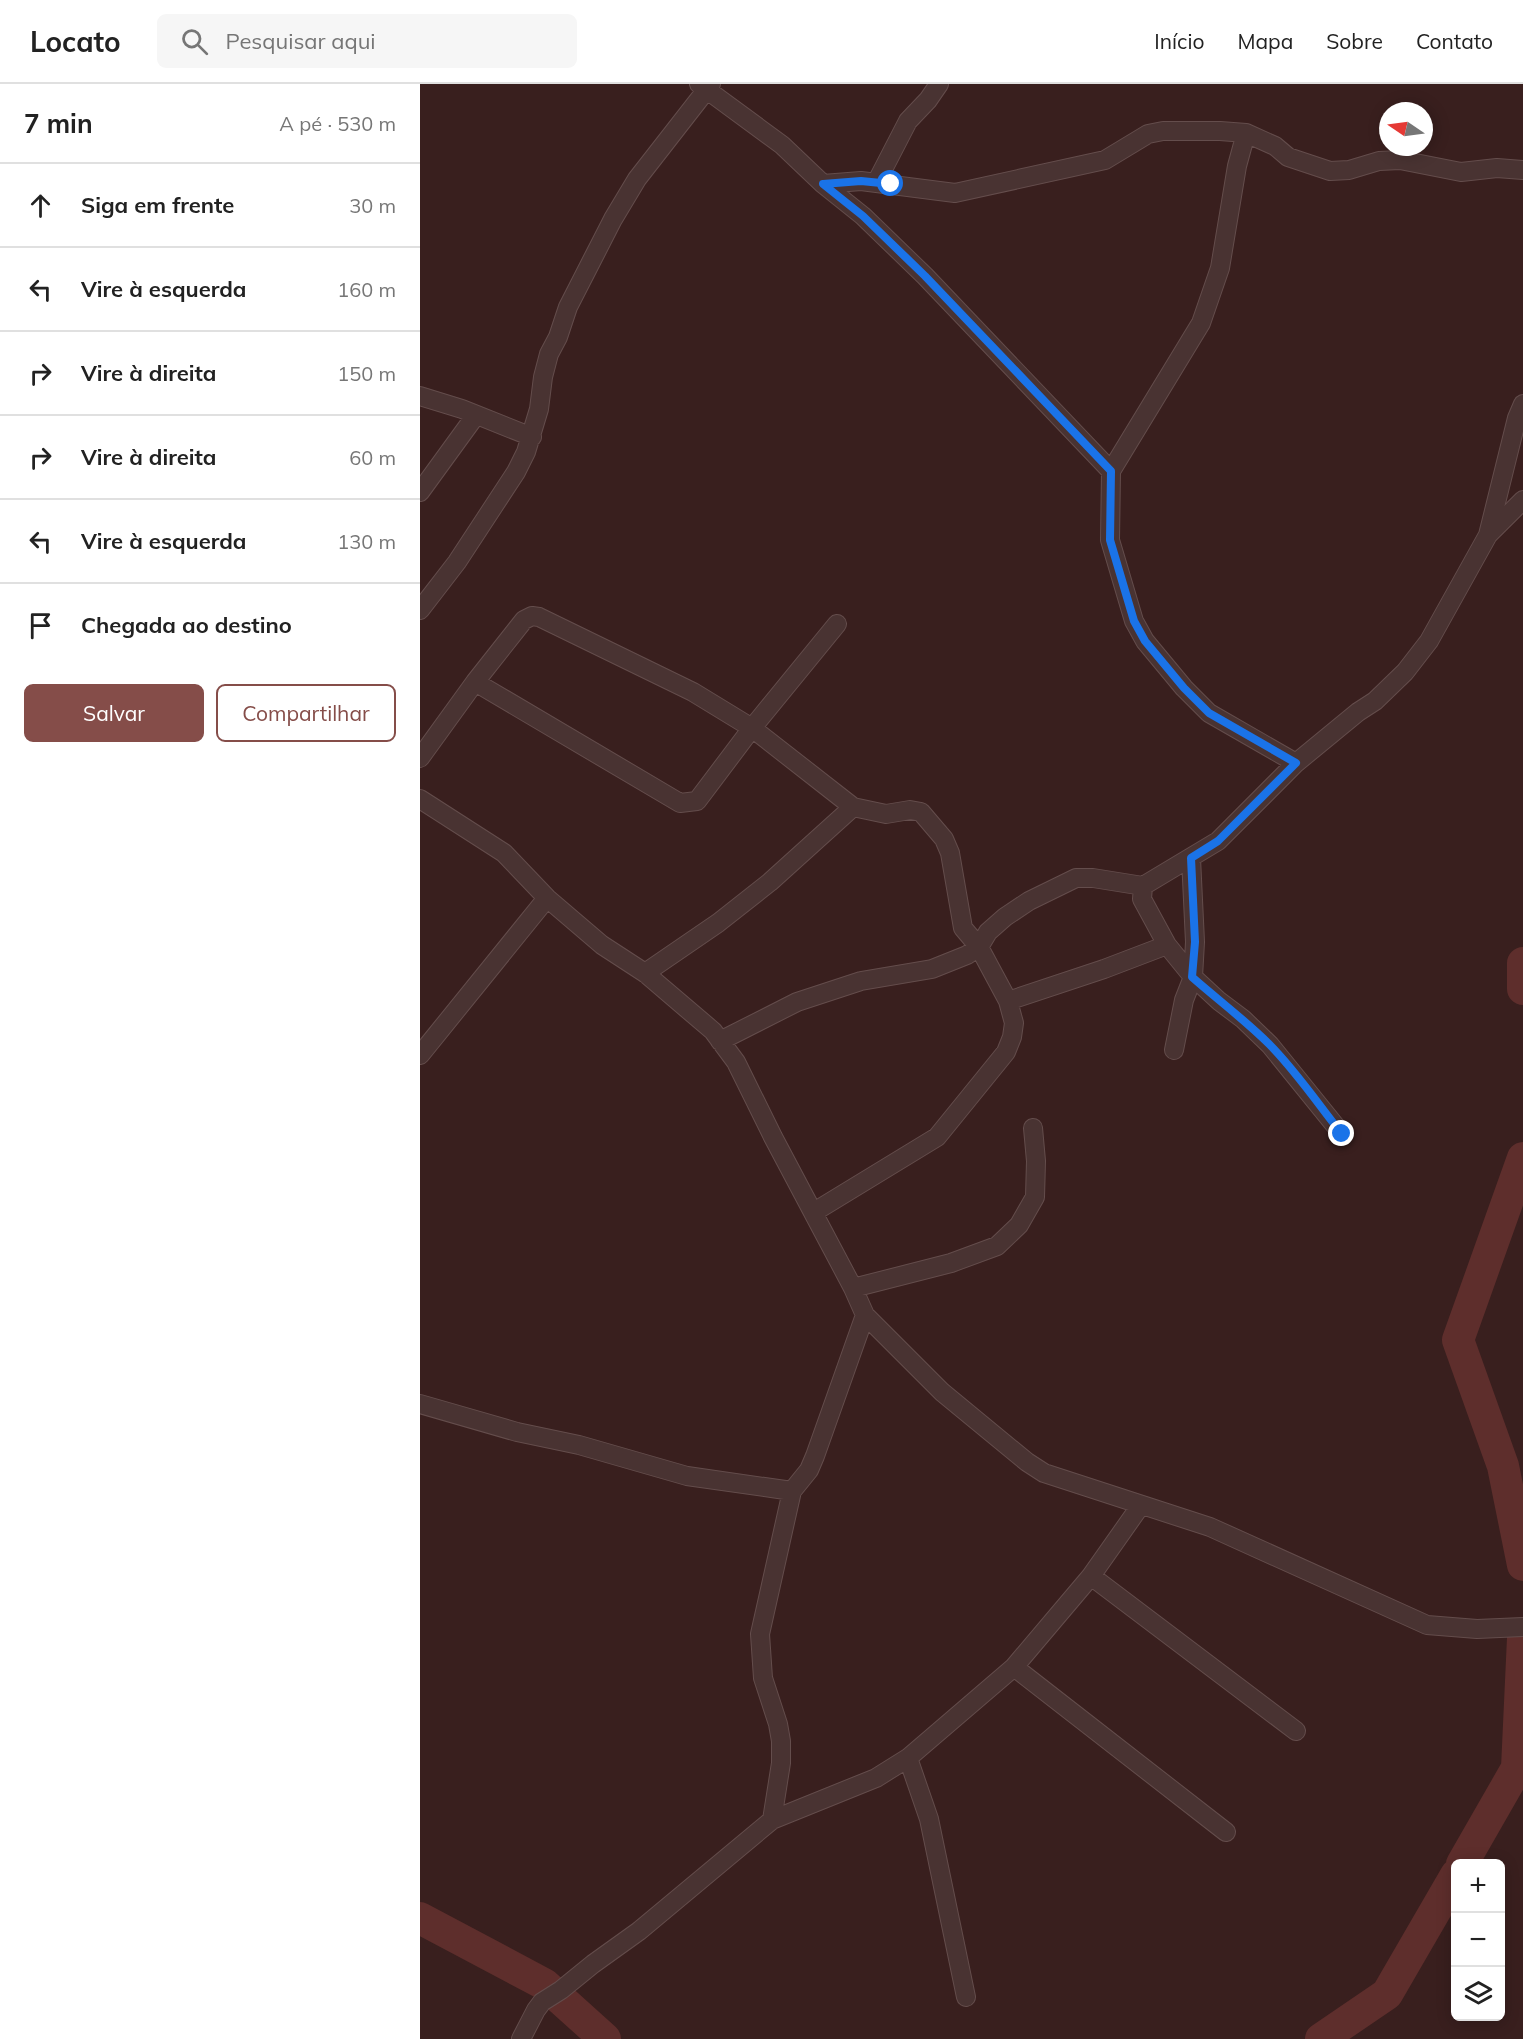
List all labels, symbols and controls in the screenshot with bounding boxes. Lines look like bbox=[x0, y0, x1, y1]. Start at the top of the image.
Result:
search box bbox=[157, 14, 577, 68]
text: Locato bbox=[30, 24, 121, 59]
icon: search bbox=[178, 25, 211, 58]
text: Pesquisar aqui bbox=[226, 27, 376, 55]
text: Início bbox=[1154, 28, 1204, 54]
text: Mapa bbox=[1237, 28, 1293, 54]
text: Sobre bbox=[1326, 28, 1383, 54]
text: Contato bbox=[1416, 28, 1493, 54]
north arrow bbox=[1379, 102, 1433, 156]
text: 7 min bbox=[24, 107, 93, 140]
text: A pé · 530 m bbox=[279, 111, 396, 136]
route start bbox=[877, 170, 903, 196]
icon: ahead bbox=[24, 189, 57, 222]
text: Siga em frente bbox=[81, 191, 234, 219]
text: 30 m bbox=[349, 193, 396, 218]
icon: left bbox=[24, 273, 57, 306]
text: Vire à esquerda bbox=[81, 275, 246, 303]
text: 160 m bbox=[337, 277, 396, 302]
icon: right bbox=[24, 357, 57, 390]
text: Vire à direita bbox=[81, 359, 216, 387]
text: 150 m bbox=[337, 361, 396, 386]
icon: right bbox=[24, 441, 57, 474]
text: Vire à direita bbox=[81, 443, 216, 471]
text: 60 m bbox=[349, 445, 396, 470]
icon: left bbox=[24, 525, 57, 558]
text: Vire à esquerda bbox=[81, 527, 246, 555]
text: 130 m bbox=[337, 529, 396, 554]
icon: arrive bbox=[24, 609, 57, 642]
text: Chegada ao destino bbox=[81, 611, 292, 639]
button: Salvar bbox=[24, 684, 204, 742]
button: Compartilhar bbox=[216, 684, 396, 742]
route end bbox=[1328, 1120, 1354, 1146]
map controls bbox=[1451, 1859, 1505, 2021]
button: + bbox=[1451, 1859, 1505, 1913]
button: − bbox=[1451, 1913, 1505, 1967]
button: layers bbox=[1451, 1967, 1505, 2021]

